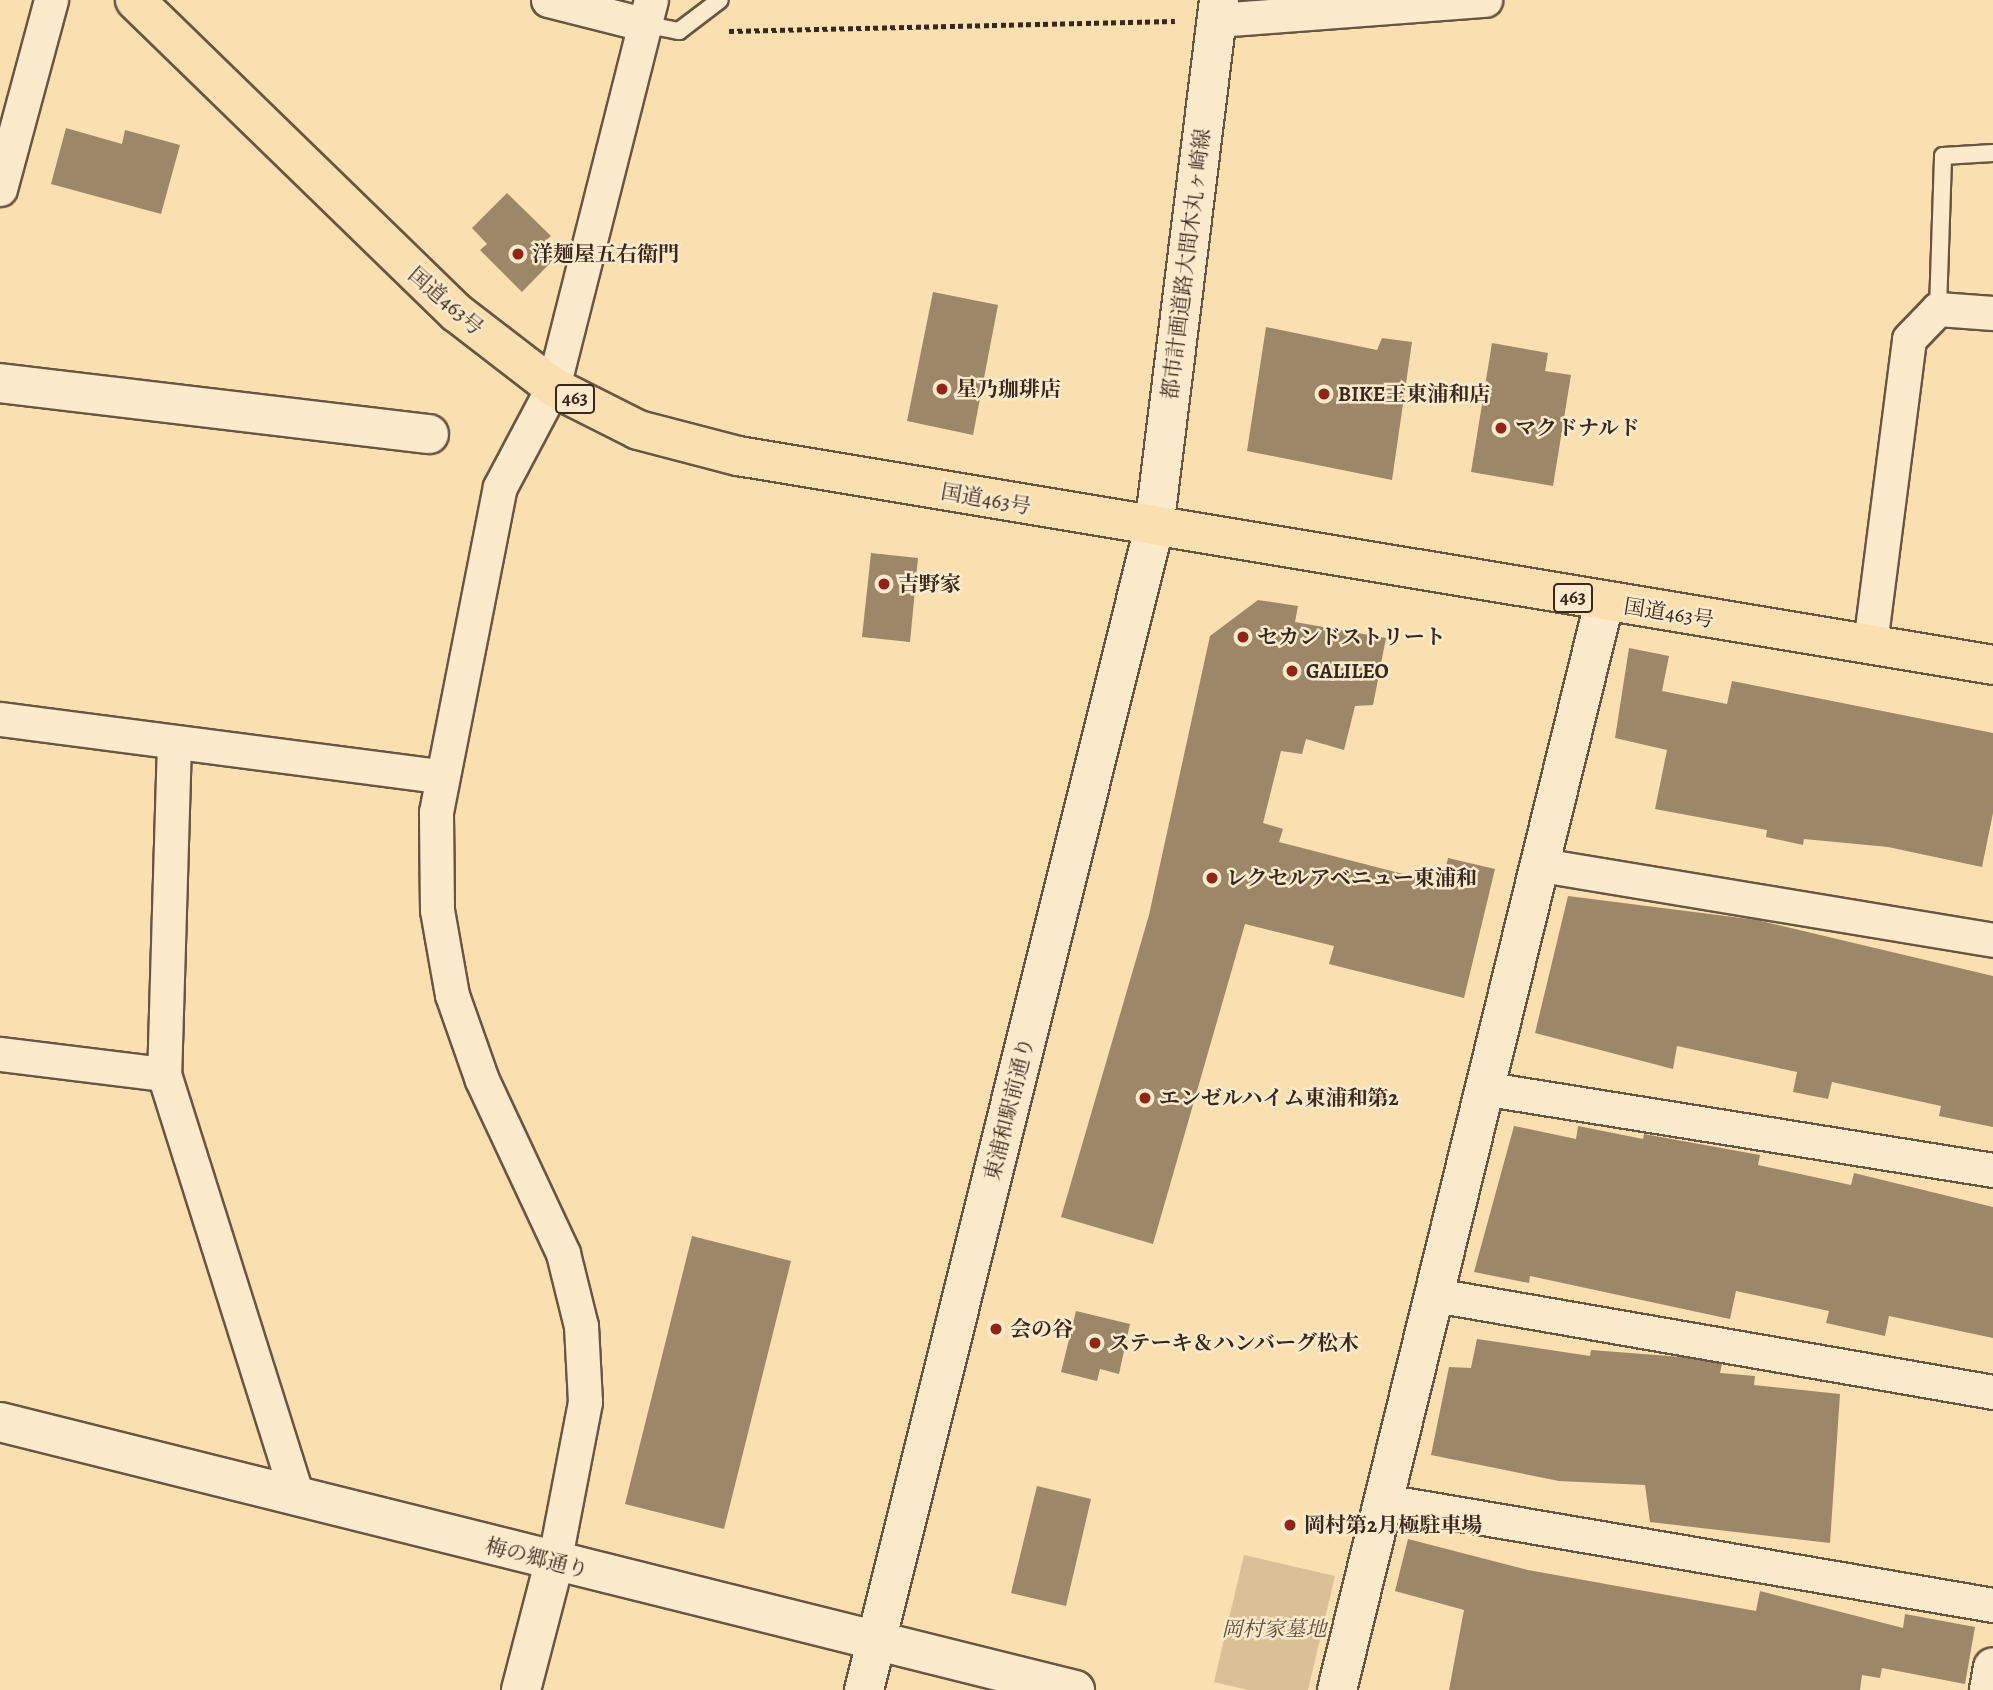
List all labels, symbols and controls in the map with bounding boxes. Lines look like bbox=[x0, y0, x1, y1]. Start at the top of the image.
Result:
street label: 都市計画道路大間木丸ヶ崎線 bbox=[1157, 127, 1215, 401]
place label: 洋麺屋五右衛門 bbox=[532, 241, 679, 267]
marker: 洋麺屋五右衛門 bbox=[510, 246, 526, 262]
street label: 国道463号 bbox=[403, 262, 489, 340]
place label: 星乃珈琲店 bbox=[956, 376, 1061, 402]
marker: 星乃珈琲店 bbox=[934, 381, 950, 397]
place label: BIKE王東浦和店 bbox=[1338, 381, 1490, 407]
road number: 463 bbox=[554, 384, 596, 414]
marker: BIKE王東浦和店 bbox=[1316, 386, 1332, 402]
place label: マクドナルド bbox=[1515, 415, 1641, 441]
marker: マクドナルド bbox=[1493, 420, 1509, 436]
street label: 国道463号 bbox=[939, 479, 1033, 519]
place label: 吉野家 bbox=[898, 571, 961, 597]
marker: 吉野家 bbox=[876, 576, 892, 592]
road number: 463 bbox=[1552, 582, 1594, 614]
street label: 国道463号 bbox=[1622, 593, 1716, 633]
place label: セカンドストリート bbox=[1257, 624, 1446, 650]
marker: セカンドストリート bbox=[1235, 629, 1251, 645]
place label: GALILEO bbox=[1306, 658, 1389, 684]
marker: GALILEO bbox=[1284, 663, 1300, 679]
place label: レクセルアベニュー東浦和 bbox=[1226, 865, 1478, 891]
marker: レクセルアベニュー東浦和 bbox=[1204, 870, 1220, 886]
street label: 東浦和駅前通り bbox=[979, 1035, 1039, 1183]
place label: エンゼルハイム東浦和第2 bbox=[1159, 1085, 1400, 1111]
marker: エンゼルハイム東浦和第2 bbox=[1137, 1090, 1153, 1106]
place label: 会の谷 bbox=[1010, 1316, 1073, 1342]
marker: 会の谷 bbox=[988, 1321, 1004, 1337]
place label: ステーキ＆ハンバーグ松木 bbox=[1109, 1330, 1361, 1356]
marker: ステーキ＆ハンバーグ松木 bbox=[1087, 1335, 1103, 1351]
place label: 岡村第2月極駐車場 bbox=[1304, 1512, 1482, 1538]
marker: 岡村第2月極駐車場 bbox=[1282, 1517, 1298, 1533]
street label: 梅の郷通り bbox=[483, 1533, 591, 1583]
park label: 岡村家墓地 bbox=[1222, 1616, 1326, 1642]

